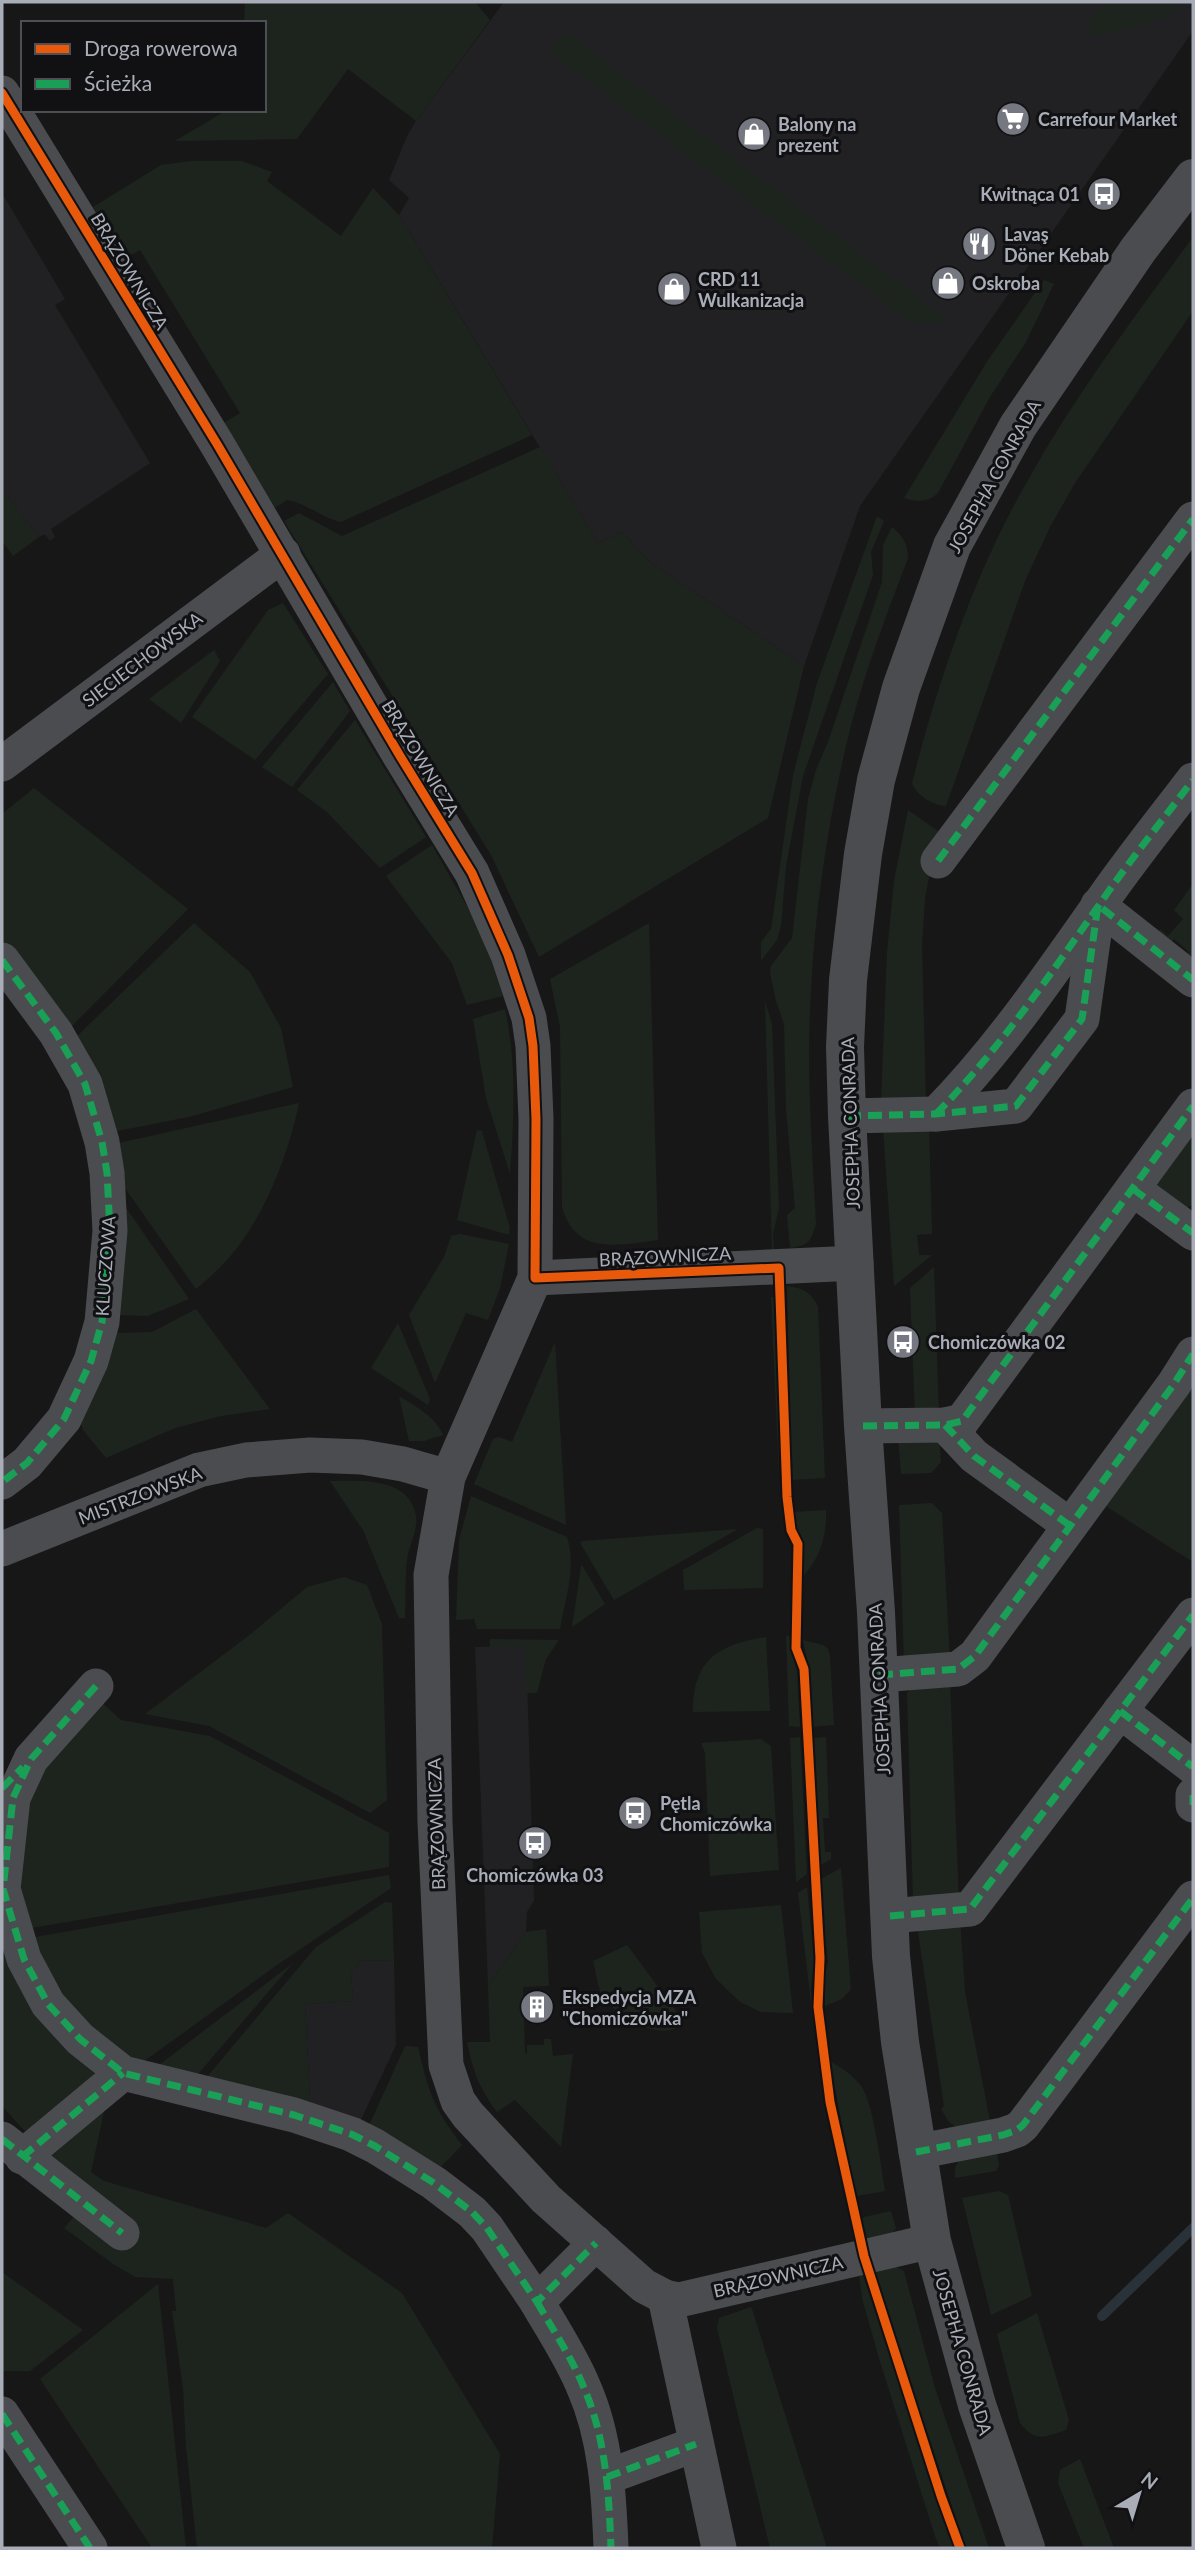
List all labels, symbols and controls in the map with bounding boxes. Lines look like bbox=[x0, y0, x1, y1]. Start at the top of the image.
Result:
legend bbox=[21, 21, 266, 112]
text: Droga rowerowa bbox=[84, 35, 238, 60]
text: Ścieżka bbox=[84, 70, 152, 95]
supermarket icon: Carrefour Market bbox=[994, 100, 1032, 138]
place label: Carrefour Market bbox=[1038, 108, 1177, 130]
place label: Balony na prezent bbox=[778, 113, 856, 156]
shop icon: Balony na prezent bbox=[735, 115, 773, 153]
bus stop icon: Kwitnąca 01 bbox=[1085, 175, 1123, 213]
place label: Kwitnąca 01 bbox=[980, 183, 1080, 205]
street label: BRĄZOWNICZA bbox=[86, 209, 174, 334]
place label: Lavaş Döner Kebab bbox=[1004, 223, 1109, 266]
restaurant icon: Lavaş Döner Kebab bbox=[960, 225, 998, 263]
shop icon: Oskroba bbox=[929, 264, 967, 302]
place label: CRD 11 Wulkanizacja bbox=[698, 268, 804, 311]
shop icon: CRD 11 Wulkanizacja bbox=[655, 270, 693, 308]
place label: Oskroba bbox=[972, 272, 1040, 294]
street label: JOSEPHA CONRADA bbox=[943, 395, 1046, 556]
street label: SIECIECHOWSKA bbox=[78, 606, 207, 711]
street label: BRĄZOWNICZA bbox=[377, 696, 465, 821]
street label: JOSEPHA CONRADA bbox=[836, 1036, 864, 1209]
street label: KLUCZOWA bbox=[91, 1214, 120, 1317]
street label: BRĄZOWNICZA bbox=[598, 1242, 732, 1270]
bus stop icon: Chomiczówka 02 bbox=[884, 1323, 922, 1361]
place label: Chomiczówka 02 bbox=[928, 1331, 1065, 1353]
street label: MISTRZOWSKA bbox=[75, 1461, 206, 1529]
street label: JOSEPHA CONRADA bbox=[863, 1602, 894, 1775]
street label: BRĄZOWNICZA bbox=[423, 1757, 449, 1890]
place label: Pętla Chomiczówka bbox=[660, 1792, 772, 1835]
bus stop icon: Pętla Chomiczówka bbox=[616, 1794, 654, 1832]
bus stop icon: Chomiczówka 03 bbox=[516, 1824, 554, 1862]
place label: Chomiczówka 03 bbox=[466, 1864, 604, 1886]
place label: Ekspedycja MZA "Chomiczówka" bbox=[562, 1986, 697, 2029]
building icon: Ekspedycja MZA "Chomiczówka" bbox=[518, 1988, 556, 2026]
street label: BRĄZOWNICZA bbox=[711, 2250, 846, 2302]
street label: JOSEPHA CONRADA bbox=[929, 2266, 997, 2438]
north arrow bbox=[1104, 2459, 1174, 2529]
text: N bbox=[1137, 2467, 1163, 2494]

